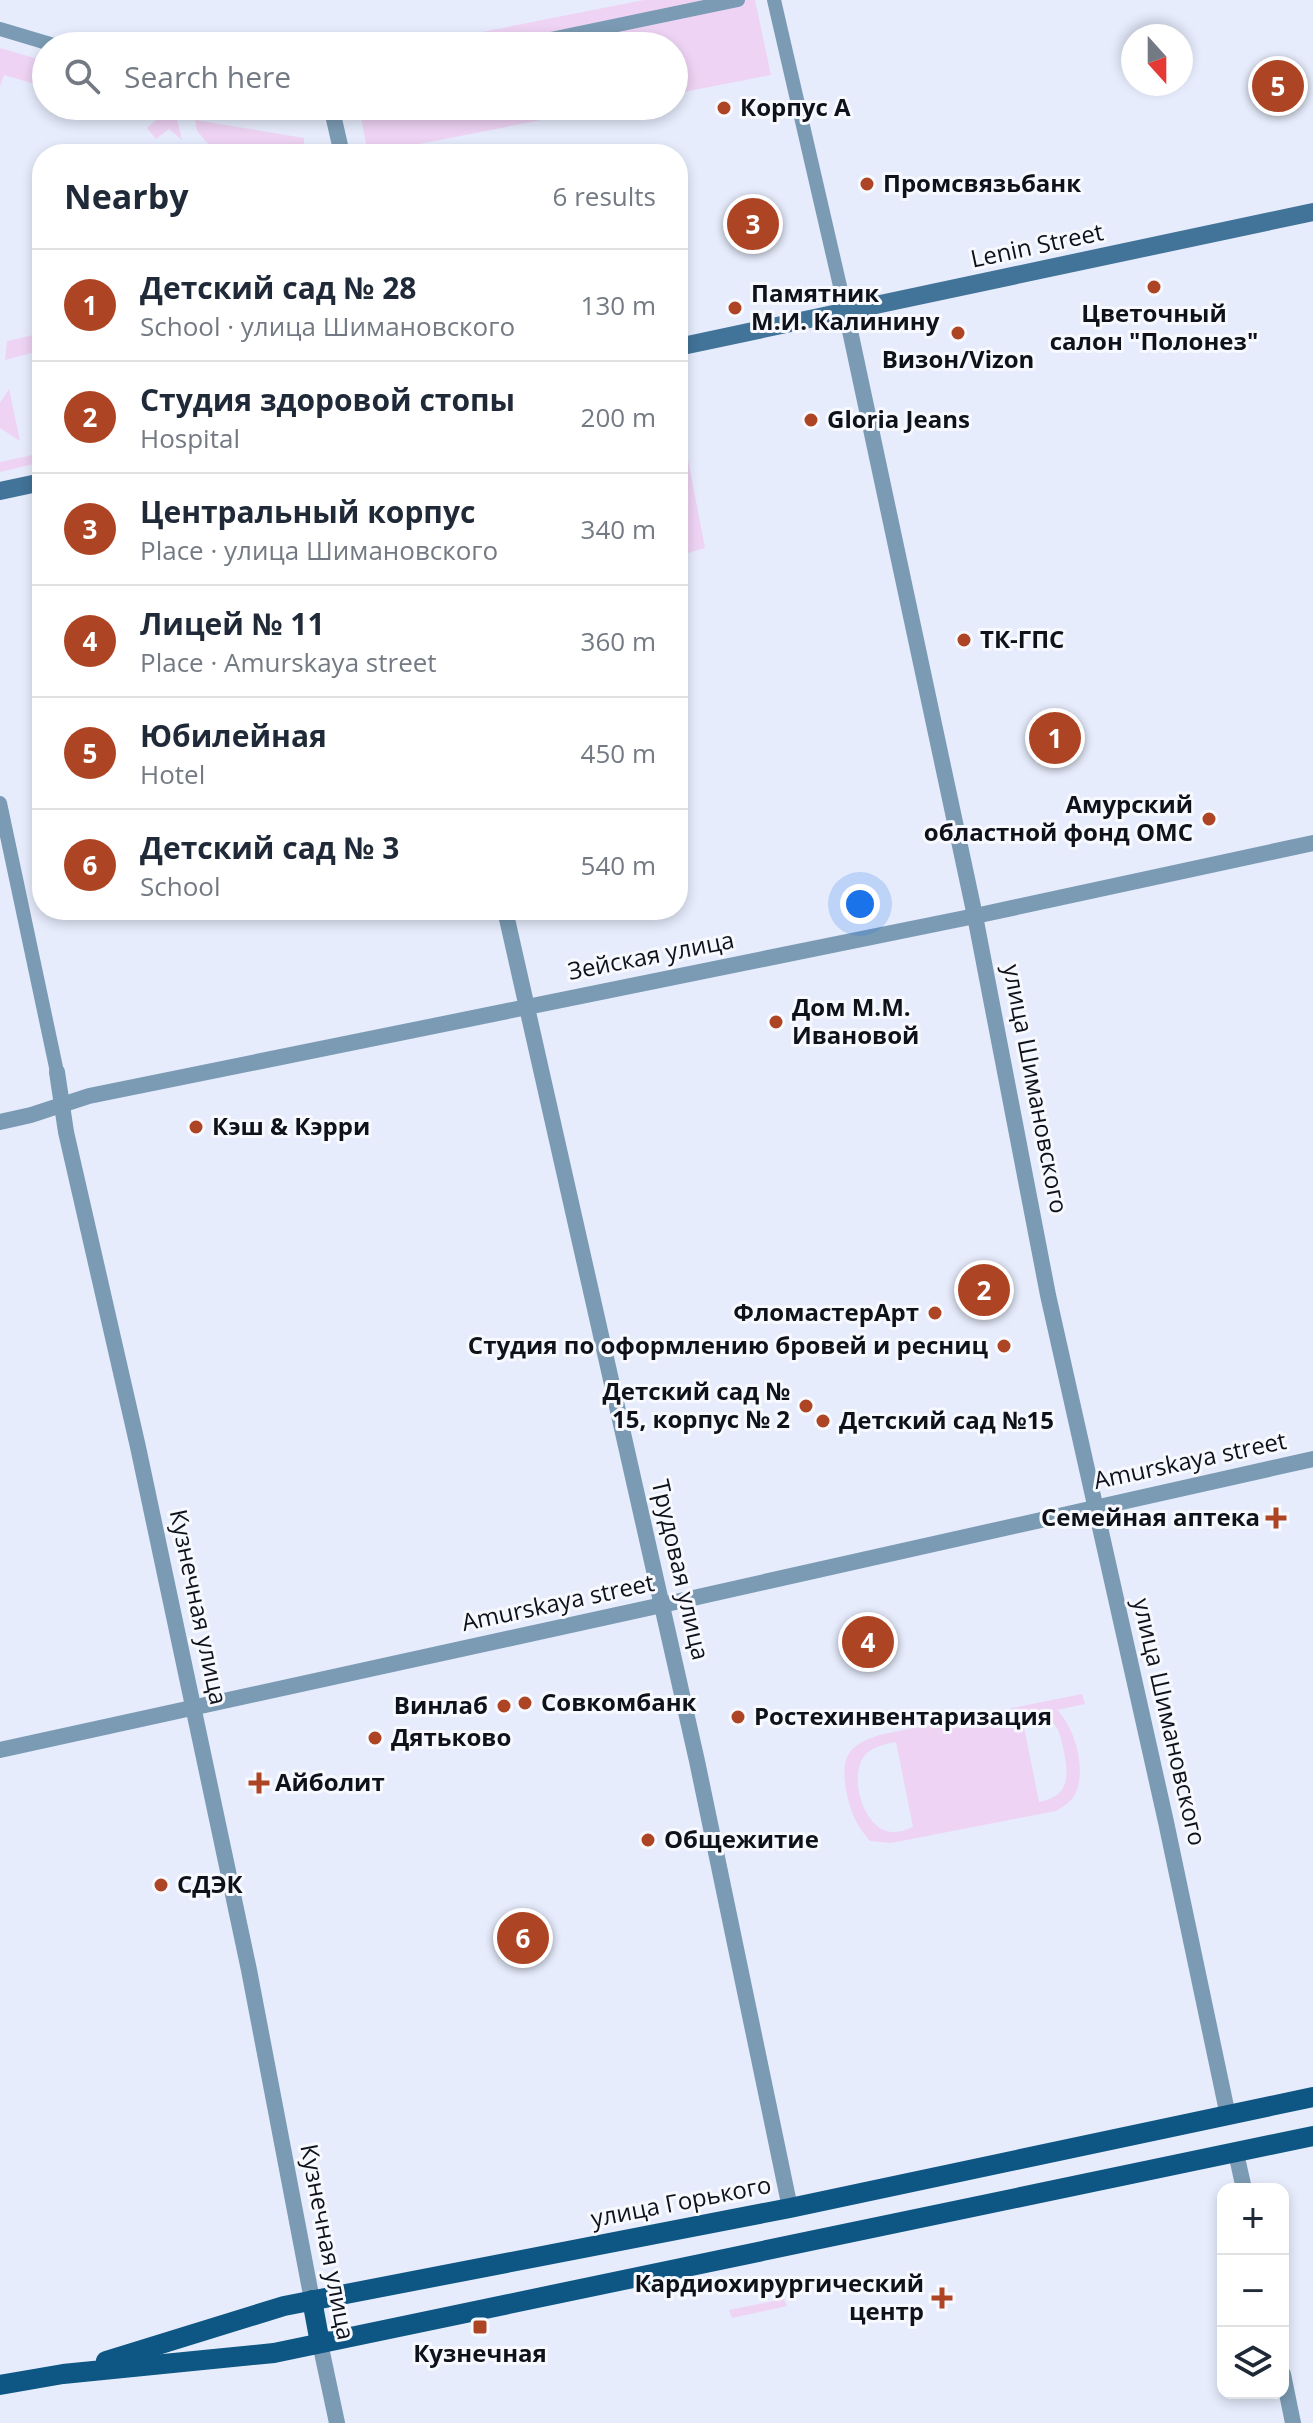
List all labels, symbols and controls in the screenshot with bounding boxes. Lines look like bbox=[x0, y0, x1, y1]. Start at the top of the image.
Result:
north arrow bbox=[1121, 24, 1193, 96]
search box bbox=[32, 32, 688, 120]
icon: search bbox=[60, 54, 104, 98]
text: Search here bbox=[124, 56, 291, 97]
pin: 5 bbox=[1252, 56, 1304, 116]
place label: Корпус А bbox=[740, 90, 851, 123]
marker: Корпус А bbox=[715, 99, 733, 117]
place label: Промсвязьбанк bbox=[883, 166, 1081, 199]
text: Nearby bbox=[64, 173, 189, 219]
marker: Промсвязьбанк bbox=[858, 175, 876, 193]
text: 6 results bbox=[553, 178, 656, 214]
pin: 3 bbox=[727, 194, 779, 254]
street label: Lenin Street bbox=[967, 214, 1106, 275]
text: Детский сад № 28 bbox=[140, 267, 416, 308]
place label: Памятник М.И. Калинину bbox=[751, 276, 940, 337]
marker: Цветочный салон "Полонез" bbox=[1145, 278, 1163, 296]
text: 1 bbox=[83, 287, 97, 323]
text: 130 m bbox=[581, 287, 656, 323]
place label: Цветочный салон "Полонез" bbox=[1050, 296, 1258, 357]
marker: Памятник М.И. Калинину bbox=[726, 299, 744, 317]
text: School · улица Шимановского bbox=[140, 308, 515, 344]
marker: Визон/Vizon bbox=[949, 324, 967, 342]
place label: Визон/Vizon bbox=[882, 342, 1034, 375]
text: Студия здоровой стопы bbox=[140, 379, 515, 420]
text: 2 bbox=[83, 399, 97, 435]
text: 200 m bbox=[581, 399, 656, 435]
place label: Gloria Jeans bbox=[827, 402, 970, 435]
marker: Gloria Jeans bbox=[802, 411, 820, 429]
text: Hospital bbox=[140, 420, 240, 456]
text: Центральный корпус bbox=[140, 491, 475, 532]
text: 3 bbox=[83, 511, 97, 547]
text: 340 m bbox=[581, 511, 656, 547]
text: Place · улица Шимановского bbox=[140, 532, 498, 568]
text: Лицей № 11 bbox=[140, 603, 325, 644]
place label: ТК-ГПС bbox=[980, 622, 1064, 655]
text: 4 bbox=[83, 623, 97, 659]
text: 360 m bbox=[581, 623, 656, 659]
marker: ТК-ГПС bbox=[955, 631, 973, 649]
text: Place · Amurskaya street bbox=[140, 644, 437, 680]
pin: 1 bbox=[1029, 708, 1081, 768]
text: Юбилейная bbox=[140, 715, 327, 756]
text: 5 bbox=[83, 735, 97, 771]
text: 450 m bbox=[581, 735, 656, 771]
text: Hotel bbox=[140, 756, 205, 792]
place label: Амурский областной фонд ОМС bbox=[924, 787, 1193, 848]
marker: Амурский областной фонд ОМС bbox=[1200, 810, 1218, 828]
text: Детский сад № 3 bbox=[140, 827, 399, 868]
text: 6 bbox=[83, 847, 97, 883]
text: 540 m bbox=[581, 847, 656, 883]
text: School bbox=[140, 868, 221, 904]
your location bbox=[840, 884, 880, 924]
street label: Зейская улица bbox=[565, 922, 737, 987]
street label: улица Шимановского bbox=[996, 961, 1077, 1216]
place label: Дом М.М. Ивановой bbox=[792, 990, 919, 1051]
marker: Дом М.М. Ивановой bbox=[767, 1013, 785, 1031]
place label: Кэш & Кэрри bbox=[212, 1109, 370, 1142]
marker: Кэш & Кэрри bbox=[187, 1118, 205, 1136]
pin: 2 bbox=[958, 1260, 1010, 1320]
place label: ФломастерАрт bbox=[733, 1295, 919, 1328]
marker: ФломастерАрт bbox=[926, 1304, 944, 1322]
place label: Студия по оформлению бровей и ресниц bbox=[468, 1328, 988, 1361]
marker: Студия по оформлению бровей и ресниц bbox=[995, 1337, 1013, 1355]
place label: Детский сад № 15, корпус № 2 bbox=[603, 1374, 790, 1435]
marker: Детский сад № 15, корпус № 2 bbox=[797, 1397, 815, 1415]
place label: Детский сад №15 bbox=[839, 1403, 1054, 1436]
marker: Детский сад №15 bbox=[814, 1412, 832, 1430]
street label: Amurskaya street bbox=[1090, 1423, 1289, 1496]
street label: Трудовая улица bbox=[645, 1476, 718, 1663]
place label: Семейная аптека bbox=[1041, 1500, 1260, 1533]
street label: Кузнечная улица bbox=[163, 1506, 236, 1707]
marker: Семейная аптека bbox=[1267, 1509, 1285, 1527]
street label: Amurskaya street bbox=[458, 1565, 657, 1638]
street label: улица Шимановского bbox=[1126, 1595, 1215, 1849]
pin: 4 bbox=[842, 1612, 894, 1672]
place label: Совкомбанк bbox=[541, 1685, 697, 1718]
place label: Винлаб bbox=[394, 1688, 488, 1721]
marker: Совкомбанк bbox=[516, 1694, 534, 1712]
marker: Винлаб bbox=[495, 1697, 513, 1715]
place label: Ростехинвентаризация bbox=[754, 1699, 1052, 1732]
marker: Ростехинвентаризация bbox=[729, 1708, 747, 1726]
place label: Дятьково bbox=[391, 1720, 511, 1753]
marker: Дятьково bbox=[366, 1729, 384, 1747]
place label: Айболит bbox=[275, 1765, 385, 1798]
marker: Айболит bbox=[250, 1774, 268, 1792]
place label: Общежитие bbox=[664, 1822, 819, 1855]
marker: Общежитие bbox=[639, 1831, 657, 1849]
place label: СДЭК bbox=[177, 1867, 244, 1900]
marker: СДЭК bbox=[152, 1876, 170, 1894]
pin: 6 bbox=[497, 1908, 549, 1968]
street label: Кузнечная улица bbox=[293, 2141, 364, 2342]
street label: улица Горького bbox=[588, 2167, 774, 2234]
map controls bbox=[1217, 2183, 1289, 2399]
button: + bbox=[1217, 2183, 1289, 2255]
button: − bbox=[1217, 2255, 1289, 2327]
place label: Кардиохирургический центр bbox=[634, 2266, 924, 2327]
marker: Кардиохирургический центр bbox=[931, 2287, 953, 2309]
marker: Кузнечная bbox=[471, 2318, 489, 2336]
button: layers bbox=[1217, 2327, 1289, 2399]
place label: Кузнечная bbox=[413, 2336, 547, 2369]

